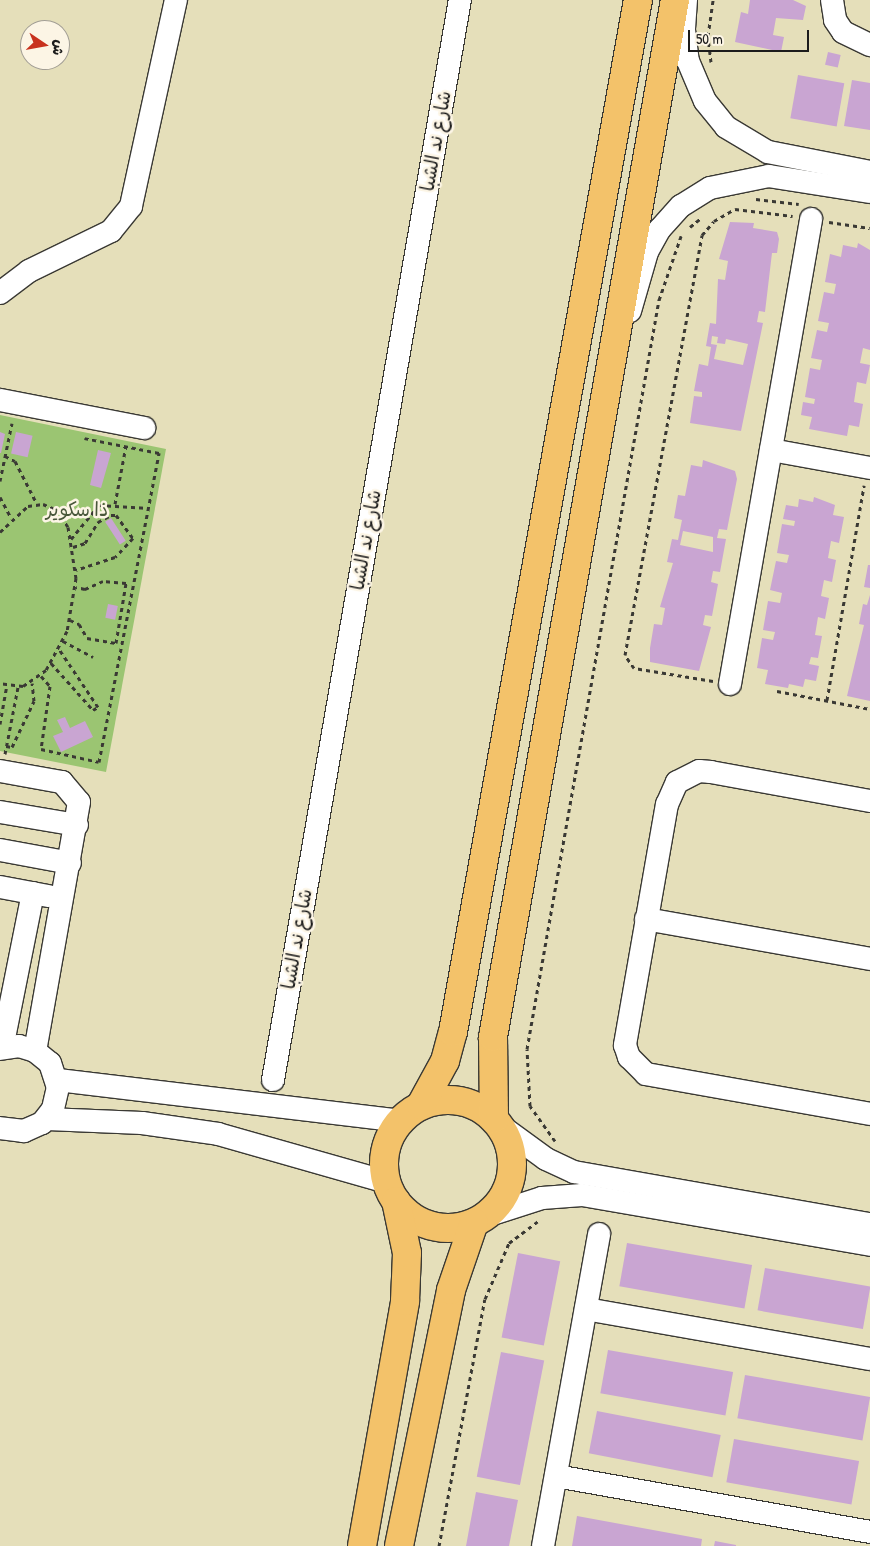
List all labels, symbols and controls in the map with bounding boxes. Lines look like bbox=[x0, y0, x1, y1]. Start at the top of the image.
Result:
north arrow bbox=[20, 20, 70, 70]
scale bar bbox=[690, 20, 811, 52]
text: 50 m bbox=[696, 28, 723, 49]
text: ش bbox=[48, 39, 70, 58]
street label: شارع ند الشبا bbox=[416, 89, 456, 193]
street label: شارع ند الشبا bbox=[346, 488, 386, 592]
park label: ذا سكوير bbox=[46, 499, 108, 521]
street label: شارع ند الشبا bbox=[277, 887, 317, 991]

